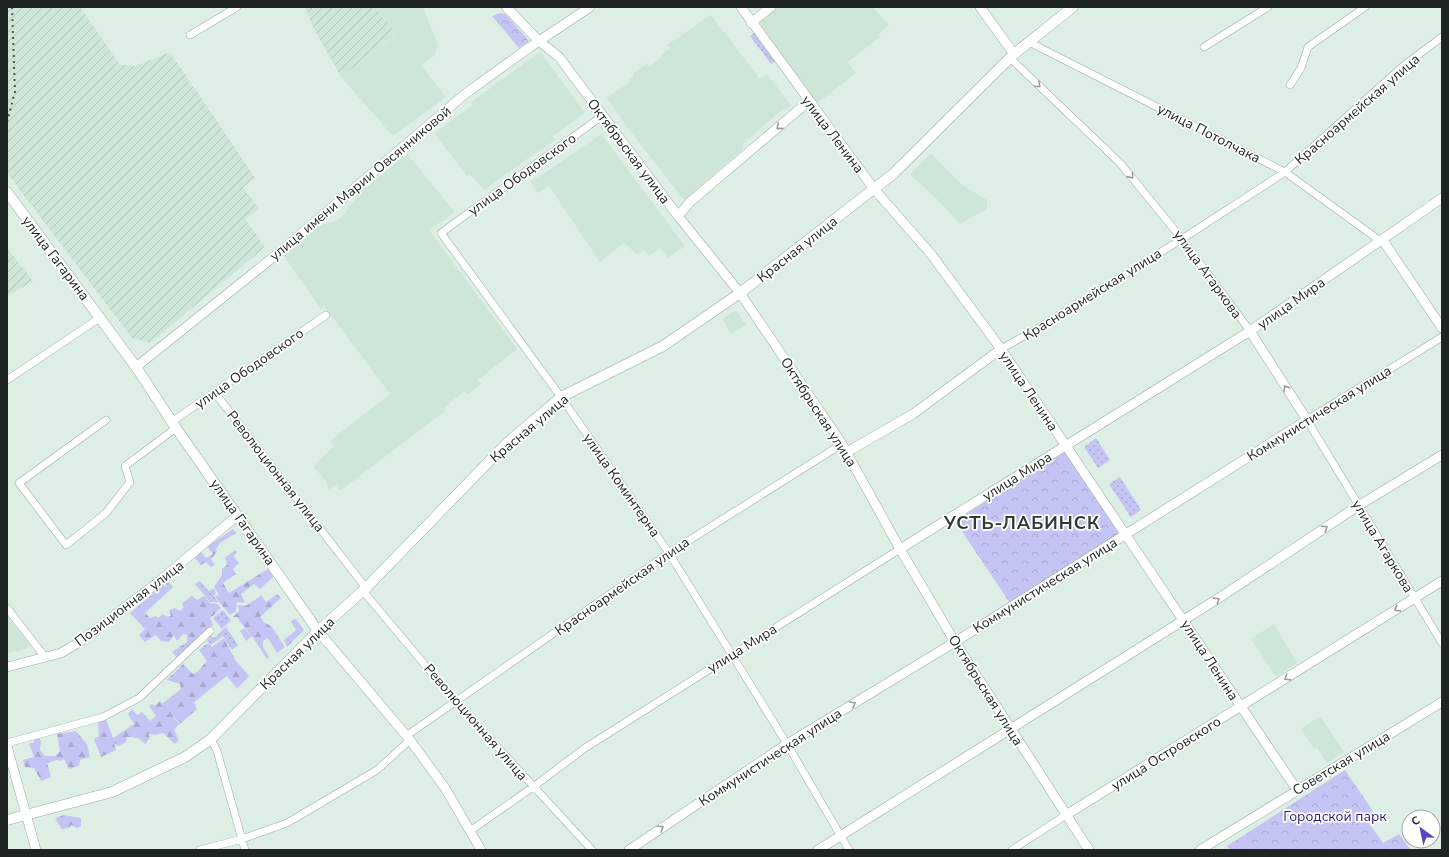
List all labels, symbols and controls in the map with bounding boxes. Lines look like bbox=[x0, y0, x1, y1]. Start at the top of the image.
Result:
street label: Красноармейская улица bbox=[1291, 50, 1424, 169]
one-way arrow bbox=[1033, 80, 1041, 87]
street label: улица Ленина bbox=[797, 92, 868, 177]
street label: Октябрьская улица bbox=[583, 95, 675, 208]
street label: улица Потолчака bbox=[1154, 99, 1264, 168]
street label: улица имени Марии Овсянниковой bbox=[265, 102, 455, 265]
one-way arrow bbox=[777, 122, 784, 129]
street label: улица Ободовского bbox=[465, 129, 580, 220]
one-way arrow bbox=[1126, 171, 1133, 178]
street label: улица Гагарина bbox=[17, 212, 94, 305]
street label: Красная улица bbox=[753, 212, 842, 287]
street label: улица Агаркова bbox=[1169, 226, 1246, 322]
street label: Красноармейская улица bbox=[1019, 244, 1165, 345]
street label: улица Мира bbox=[1254, 273, 1329, 334]
street label: улица Ободовского bbox=[191, 324, 308, 413]
street label: улица Ленина bbox=[995, 348, 1062, 435]
street label: Октябрьская улица bbox=[776, 354, 861, 471]
street label: Коммунистическая улица bbox=[1243, 361, 1395, 466]
one-way arrow bbox=[1283, 385, 1290, 392]
street label: Красная улица bbox=[486, 390, 573, 467]
street label: Революционная улица bbox=[222, 407, 329, 536]
street label: улица Коминтерна bbox=[579, 429, 665, 541]
street label: улица Мира bbox=[979, 448, 1056, 505]
street label: улица Гагарина bbox=[206, 475, 280, 569]
street label: улица Агаркова bbox=[1347, 496, 1418, 596]
district label: УСТЬ-ЛАБИНСК bbox=[943, 511, 1100, 535]
one-way arrow bbox=[1321, 525, 1328, 533]
street label: Красноармейская улица bbox=[551, 533, 693, 640]
street label: Коммунистическая улица bbox=[969, 533, 1121, 638]
street label: Позиционная улица bbox=[71, 556, 188, 651]
one-way arrow bbox=[1213, 597, 1220, 604]
one-way arrow bbox=[1394, 604, 1401, 612]
street label: Красная улица bbox=[256, 613, 339, 694]
street label: улица Ленина bbox=[1176, 616, 1243, 704]
street label: улица Мира bbox=[704, 620, 781, 677]
street label: Октябрьская улица bbox=[944, 631, 1027, 749]
street label: Революционная улица bbox=[420, 660, 532, 785]
one-way arrow bbox=[1284, 673, 1291, 680]
one-way arrow bbox=[849, 702, 856, 709]
street label: Коммунистическая улица bbox=[695, 704, 845, 811]
street label: улица Островского bbox=[1108, 712, 1225, 795]
street label: Советская улица bbox=[1289, 727, 1393, 800]
park label: Городской парк bbox=[1283, 807, 1387, 826]
north arrow bbox=[1401, 809, 1441, 849]
text: С bbox=[1409, 812, 1423, 829]
one-way arrow bbox=[657, 826, 664, 833]

